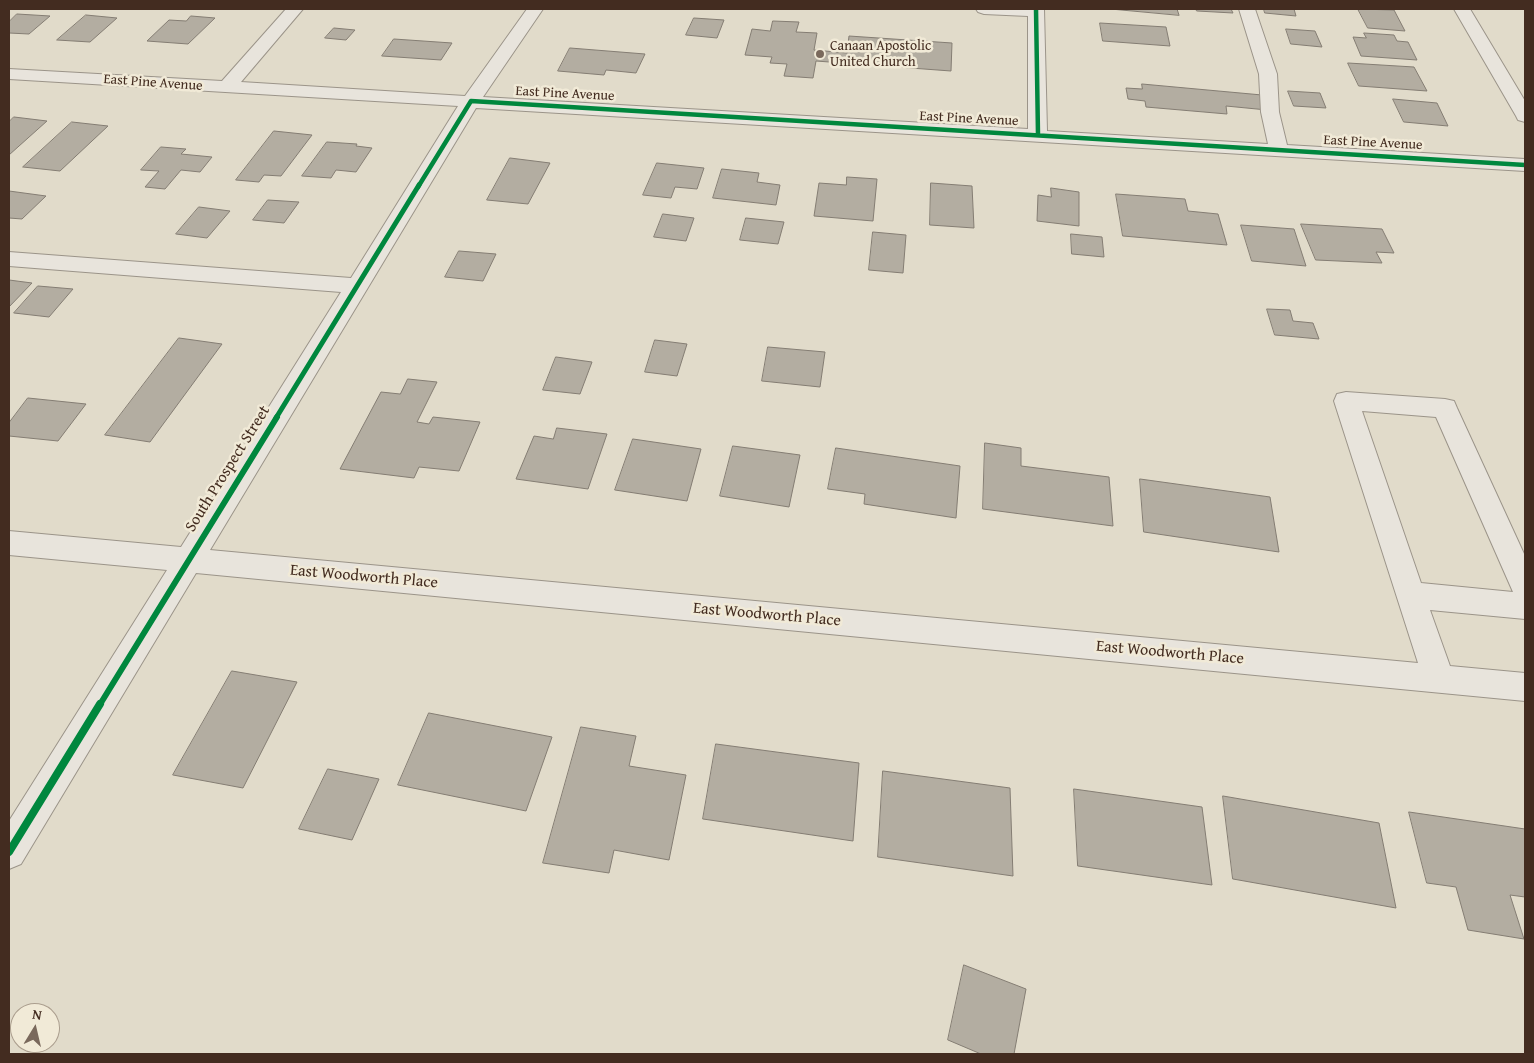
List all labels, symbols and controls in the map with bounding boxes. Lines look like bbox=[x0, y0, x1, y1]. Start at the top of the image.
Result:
place label: Canaan Apostolic United Church bbox=[830, 38, 931, 70]
marker: Canaan Apostolic United Church bbox=[814, 48, 826, 60]
street label: East Pine Avenue bbox=[103, 71, 203, 95]
street label: East Pine Avenue bbox=[515, 83, 615, 105]
street label: East Pine Avenue bbox=[919, 108, 1019, 130]
street label: East Pine Avenue bbox=[1323, 132, 1423, 154]
street label: South Prospect Street bbox=[181, 402, 275, 536]
street label: East Woodworth Place bbox=[289, 561, 439, 593]
street label: East Woodworth Place bbox=[692, 599, 842, 631]
street label: East Woodworth Place bbox=[1095, 637, 1245, 669]
north arrow bbox=[10, 1003, 60, 1053]
text: N bbox=[31, 1004, 43, 1025]

